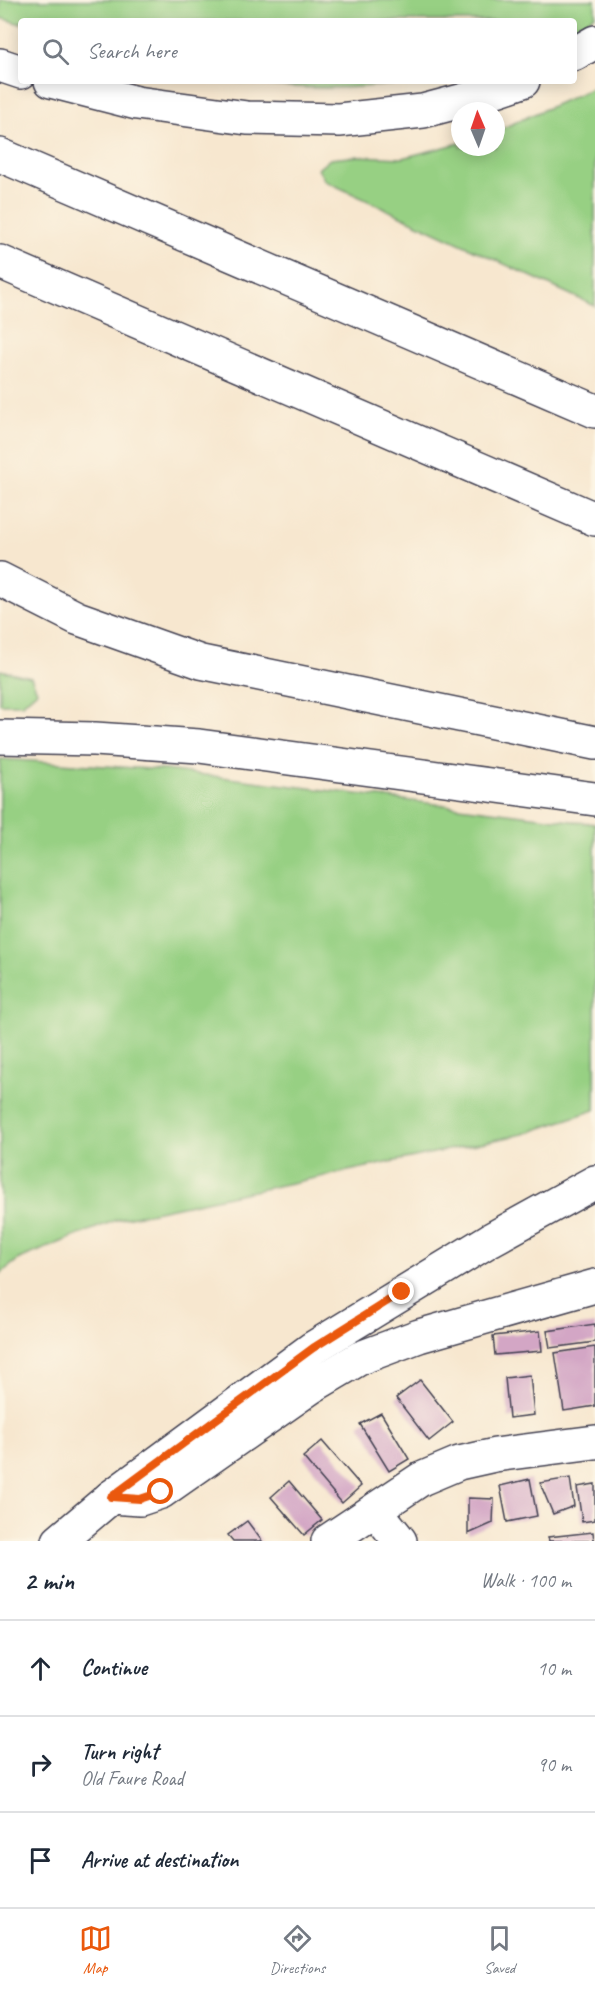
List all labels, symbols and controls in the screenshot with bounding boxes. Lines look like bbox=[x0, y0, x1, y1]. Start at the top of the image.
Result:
search box bbox=[18, 18, 577, 84]
icon: search bbox=[39, 35, 72, 68]
text: Search here bbox=[87, 37, 177, 65]
north arrow bbox=[451, 102, 505, 156]
route end bbox=[388, 1278, 414, 1304]
route start bbox=[147, 1478, 173, 1504]
text: 2 min bbox=[24, 1564, 74, 1597]
text: Walk · 100 m bbox=[481, 1568, 571, 1593]
icon: ahead bbox=[24, 1652, 57, 1685]
text: Continue bbox=[81, 1654, 147, 1682]
text: 10 m bbox=[537, 1656, 571, 1681]
text: Turn right bbox=[81, 1738, 158, 1766]
icon: right bbox=[24, 1748, 57, 1781]
text: 90 m bbox=[537, 1752, 571, 1777]
text: Old Faure Road bbox=[81, 1766, 183, 1791]
icon: arrive bbox=[24, 1844, 57, 1877]
text: Arrive at destination bbox=[81, 1846, 238, 1874]
tab: Map bbox=[79, 1922, 112, 1978]
tab: Directions bbox=[270, 1922, 325, 1978]
tab: Saved bbox=[483, 1922, 516, 1978]

